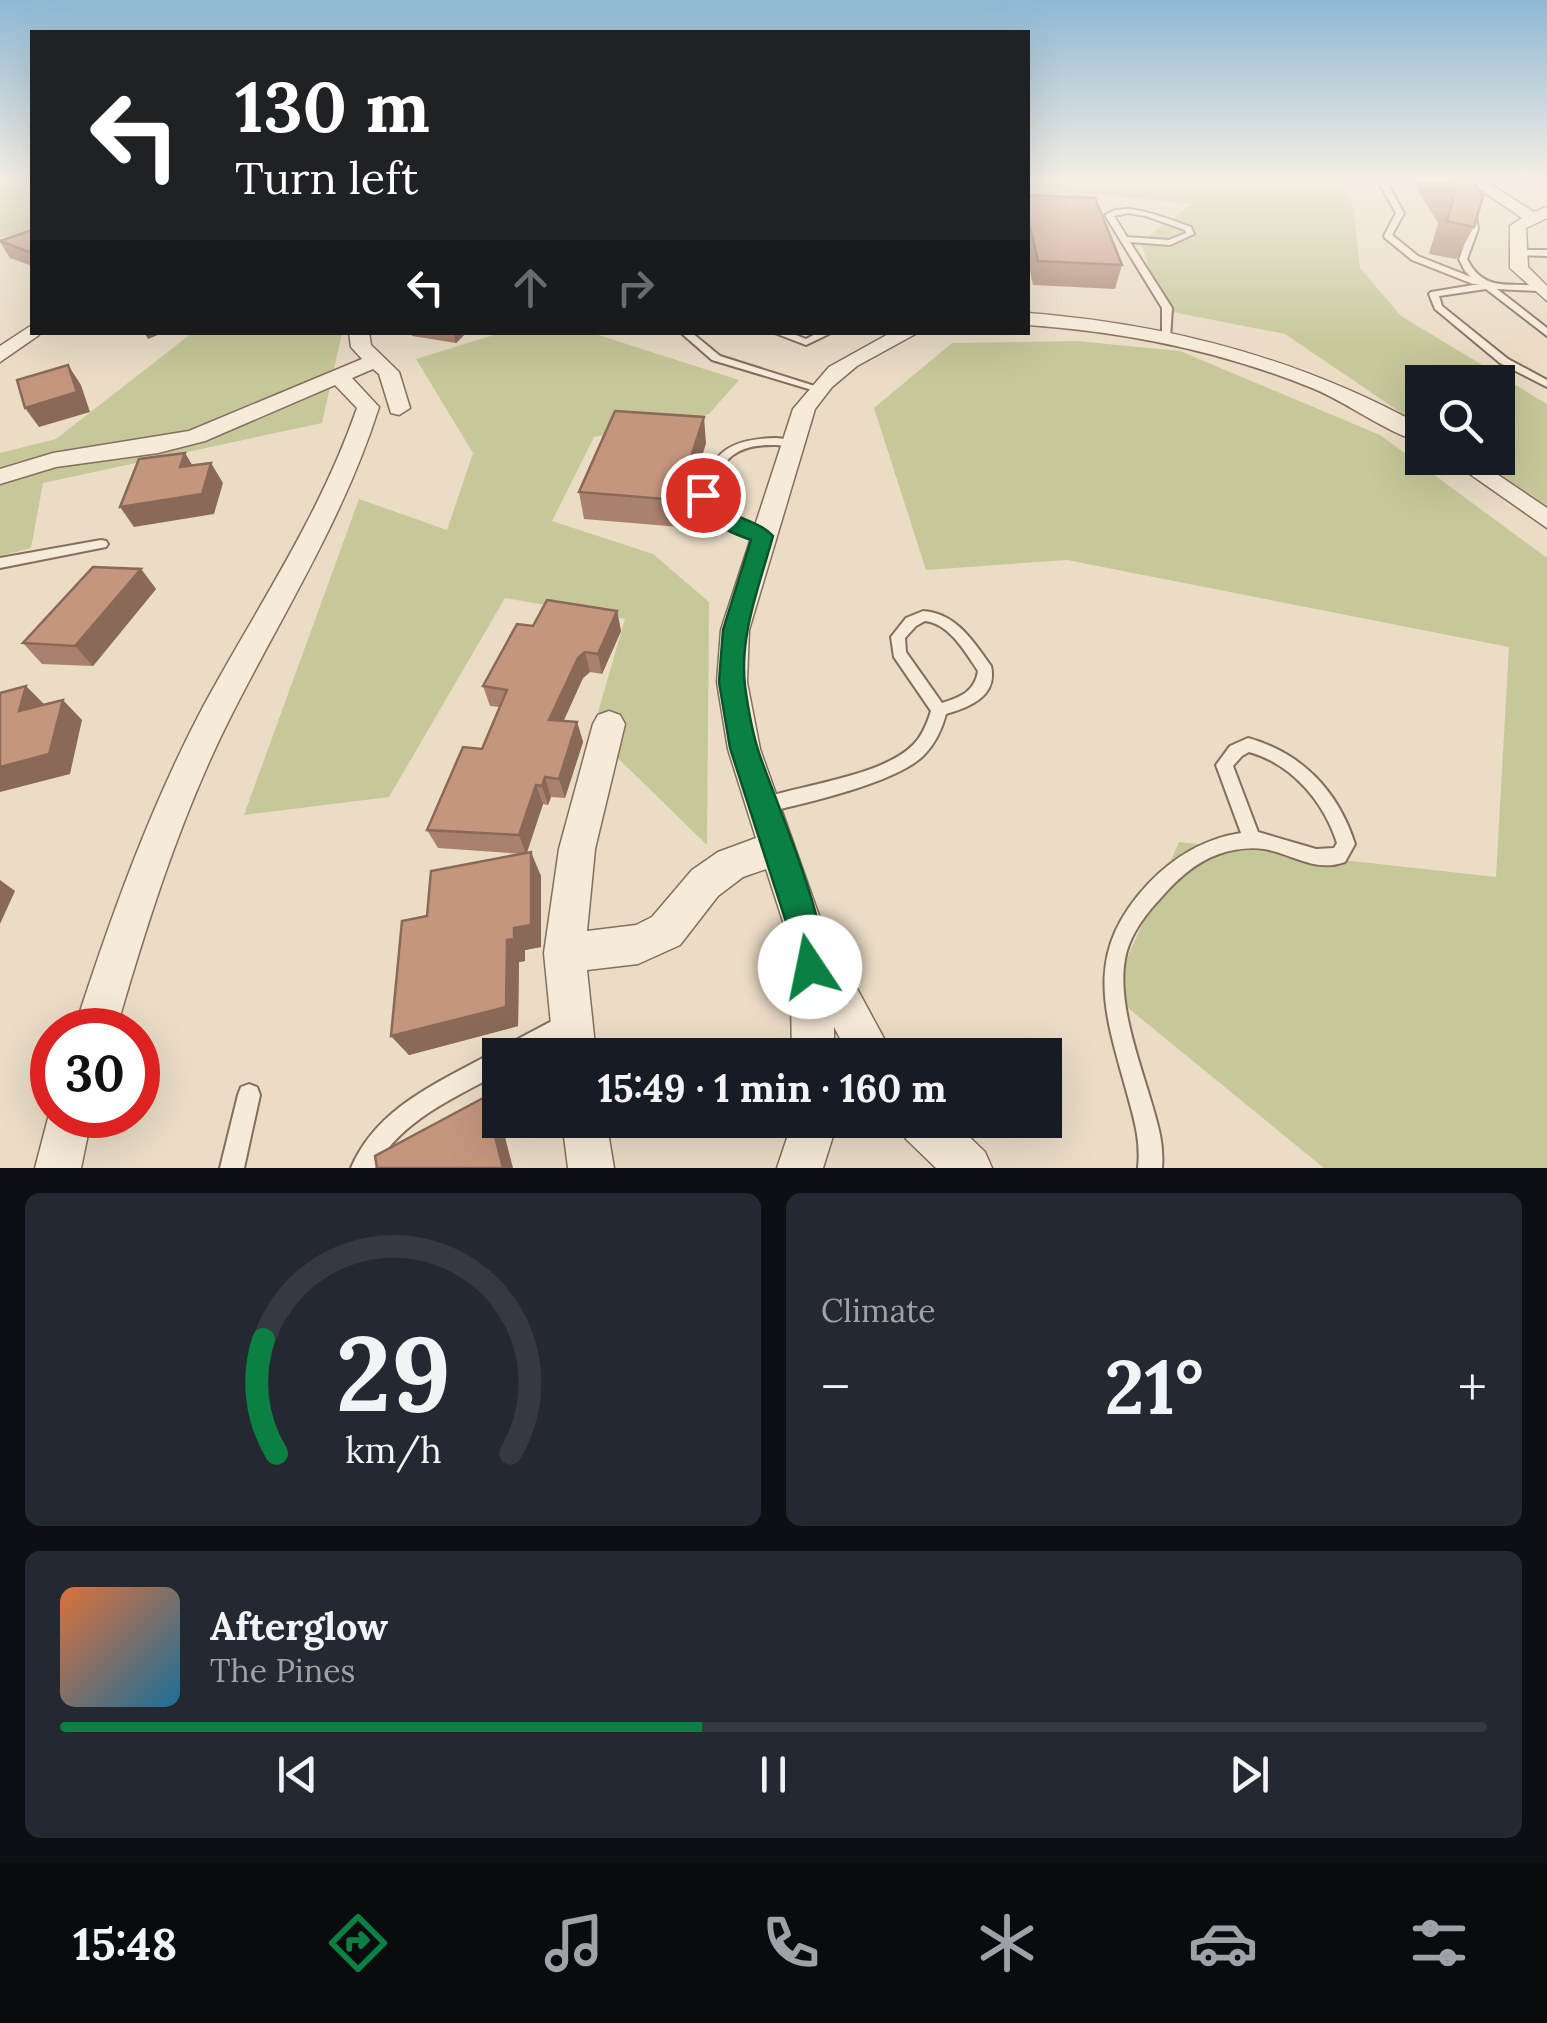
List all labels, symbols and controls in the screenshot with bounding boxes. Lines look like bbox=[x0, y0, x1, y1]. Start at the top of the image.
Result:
text: 130 m bbox=[235, 62, 430, 151]
icon: left bbox=[70, 70, 200, 200]
text: Turn left bbox=[235, 149, 418, 206]
icon: left bbox=[398, 260, 453, 315]
icon: ahead bbox=[503, 260, 558, 315]
icon: right bbox=[608, 260, 663, 315]
map controls bbox=[1405, 365, 1515, 475]
button: search bbox=[1405, 365, 1515, 475]
pin bbox=[661, 453, 746, 538]
icon: arrive bbox=[676, 468, 731, 523]
position arrow bbox=[758, 915, 862, 1019]
speed limit sign: 30 bbox=[30, 1008, 160, 1138]
text: 15:49 · 1 min · 160 m bbox=[598, 1064, 946, 1112]
text: Climate bbox=[821, 1290, 936, 1331]
text: 29 bbox=[335, 1306, 451, 1439]
text: 21° bbox=[1104, 1339, 1204, 1435]
text: − bbox=[821, 1352, 850, 1422]
text: + bbox=[1458, 1352, 1487, 1422]
text: km/h bbox=[345, 1427, 441, 1473]
text: Afterglow bbox=[210, 1602, 388, 1650]
text: The Pines bbox=[210, 1650, 355, 1691]
icon: previous bbox=[270, 1747, 325, 1802]
icon: pause bbox=[746, 1747, 801, 1802]
icon: next bbox=[1222, 1747, 1277, 1802]
icon: directions bbox=[323, 1908, 393, 1978]
icon: music bbox=[539, 1908, 609, 1978]
icon: phone bbox=[756, 1908, 826, 1978]
icon: climate bbox=[972, 1908, 1042, 1978]
icon: car bbox=[1188, 1908, 1258, 1978]
icon: filters bbox=[1404, 1908, 1474, 1978]
text: 15:48 bbox=[73, 1915, 177, 1972]

